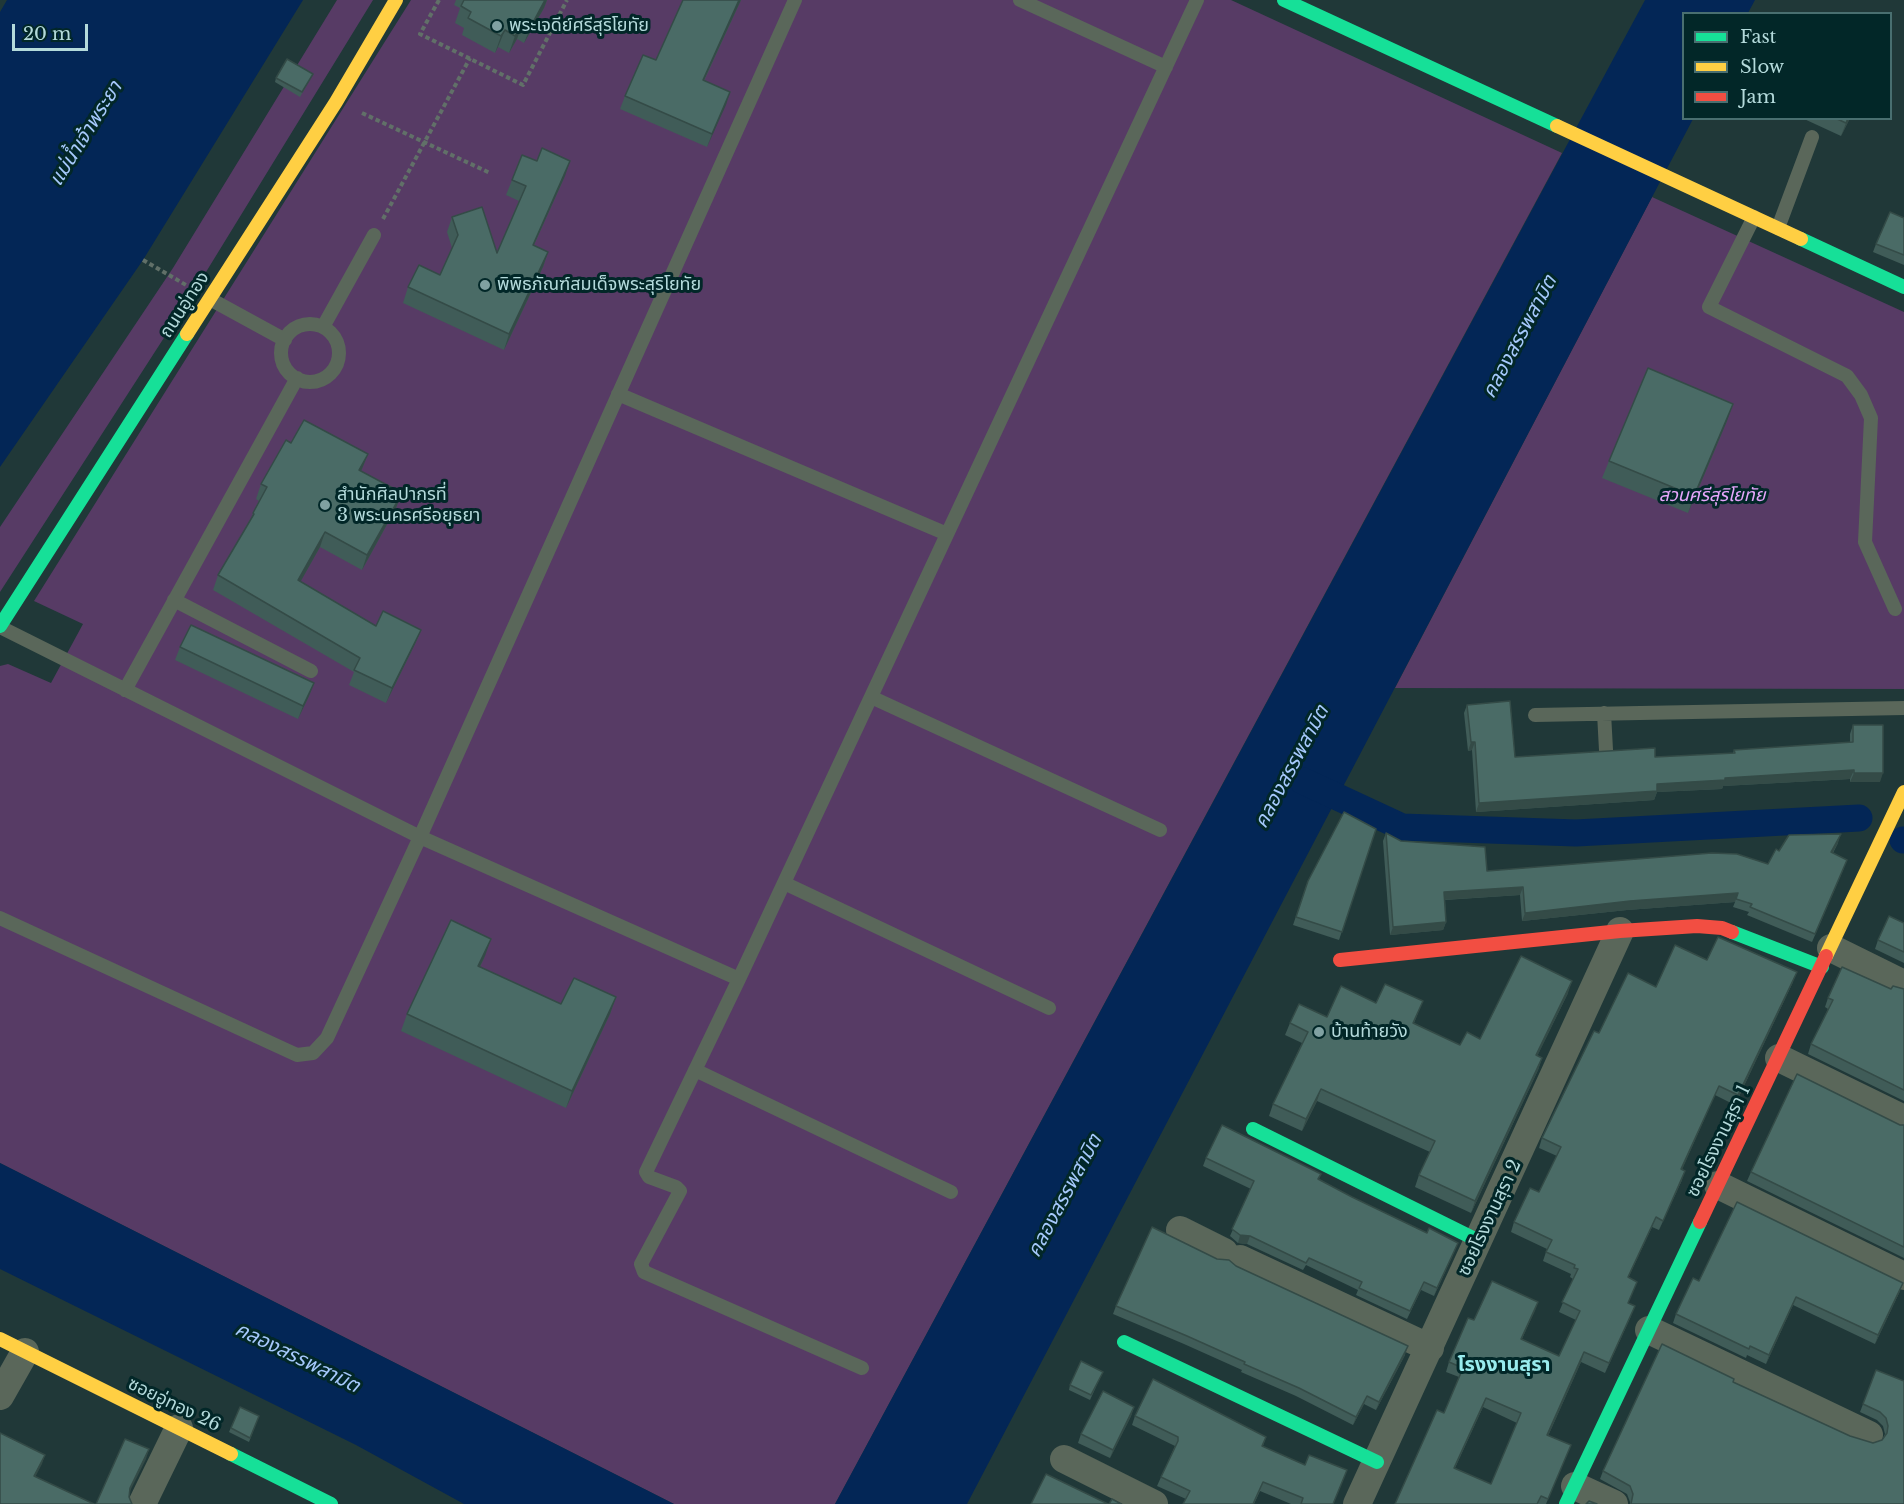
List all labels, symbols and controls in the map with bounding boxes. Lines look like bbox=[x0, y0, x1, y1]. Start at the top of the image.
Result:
scale bar bbox=[15, 12, 92, 50]
legend bbox=[1682, 12, 1892, 120]
place label: พระเจดีย์ศรีสุริโยทัย bbox=[509, 15, 649, 37]
marker: พระเจดีย์ศรีสุริโยทัย bbox=[490, 19, 504, 33]
text: 20 m bbox=[23, 23, 71, 45]
text: Fast bbox=[1740, 26, 1776, 48]
text: Slow bbox=[1740, 56, 1784, 78]
water label: แม่น้ำเจ้าพระยา bbox=[44, 77, 128, 191]
text: Jam bbox=[1740, 86, 1776, 108]
street label: ถนนอู่ทอง bbox=[156, 268, 214, 342]
water label: คลองสรรพสามิต bbox=[1478, 272, 1562, 402]
place label: พิพิธภัณฑ์สมเด็จพระสุริโยทัย bbox=[497, 274, 701, 296]
marker: พิพิธภัณฑ์สมเด็จพระสุริโยทัย bbox=[478, 278, 492, 292]
place label: สำนักศิลปากรที่ 3 พระนครศรีอยุธยา bbox=[337, 484, 480, 526]
park label: สวนศรีสุริโยทัย bbox=[1659, 485, 1765, 507]
marker: สำนักศิลปากรที่ 3 พระนครศรีอยุธยา bbox=[318, 498, 332, 512]
water label: คลองสรรพสามิต bbox=[1250, 702, 1334, 832]
place label: บ้านท้ายวัง bbox=[1331, 1021, 1408, 1043]
marker: บ้านท้ายวัง bbox=[1312, 1025, 1326, 1039]
street label: ซอยโรงงานสุรา 1 bbox=[1682, 1081, 1756, 1201]
water label: คลองสรรพสามิต bbox=[1023, 1131, 1107, 1261]
street label: ซอยโรงงานสุรา 2 bbox=[1454, 1157, 1526, 1279]
water label: คลองสรรพสามิต bbox=[231, 1318, 363, 1398]
district label: โรงงานสุรา bbox=[1458, 1353, 1550, 1377]
street label: ซอยอู่ทอง 26 bbox=[124, 1373, 224, 1437]

